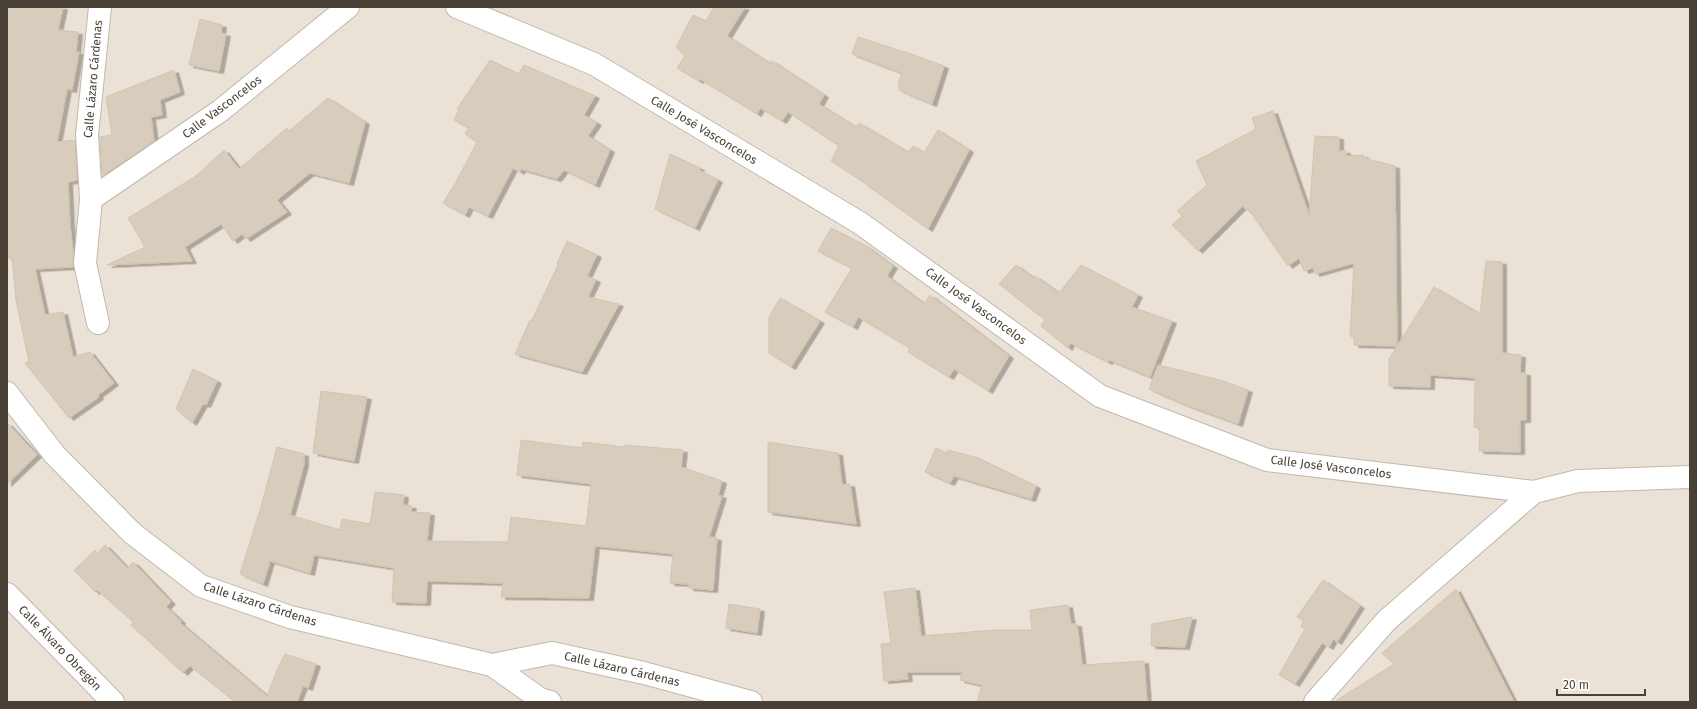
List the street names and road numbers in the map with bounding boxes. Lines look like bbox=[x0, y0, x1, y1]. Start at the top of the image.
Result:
street label: Calle Lázaro Cárdenas bbox=[81, 19, 105, 139]
street label: Calle Vasconcelos bbox=[180, 72, 265, 141]
street label: Calle José Vasconcelos bbox=[648, 93, 760, 167]
street label: Calle José Vasconcelos bbox=[923, 265, 1030, 348]
street label: Calle José Vasconcelos bbox=[1270, 453, 1393, 481]
street label: Calle Lázaro Cárdenas bbox=[202, 579, 319, 629]
street label: Calle Álvaro Obregón bbox=[16, 602, 105, 694]
street label: Calle Lázaro Cárdenas bbox=[563, 649, 682, 689]

